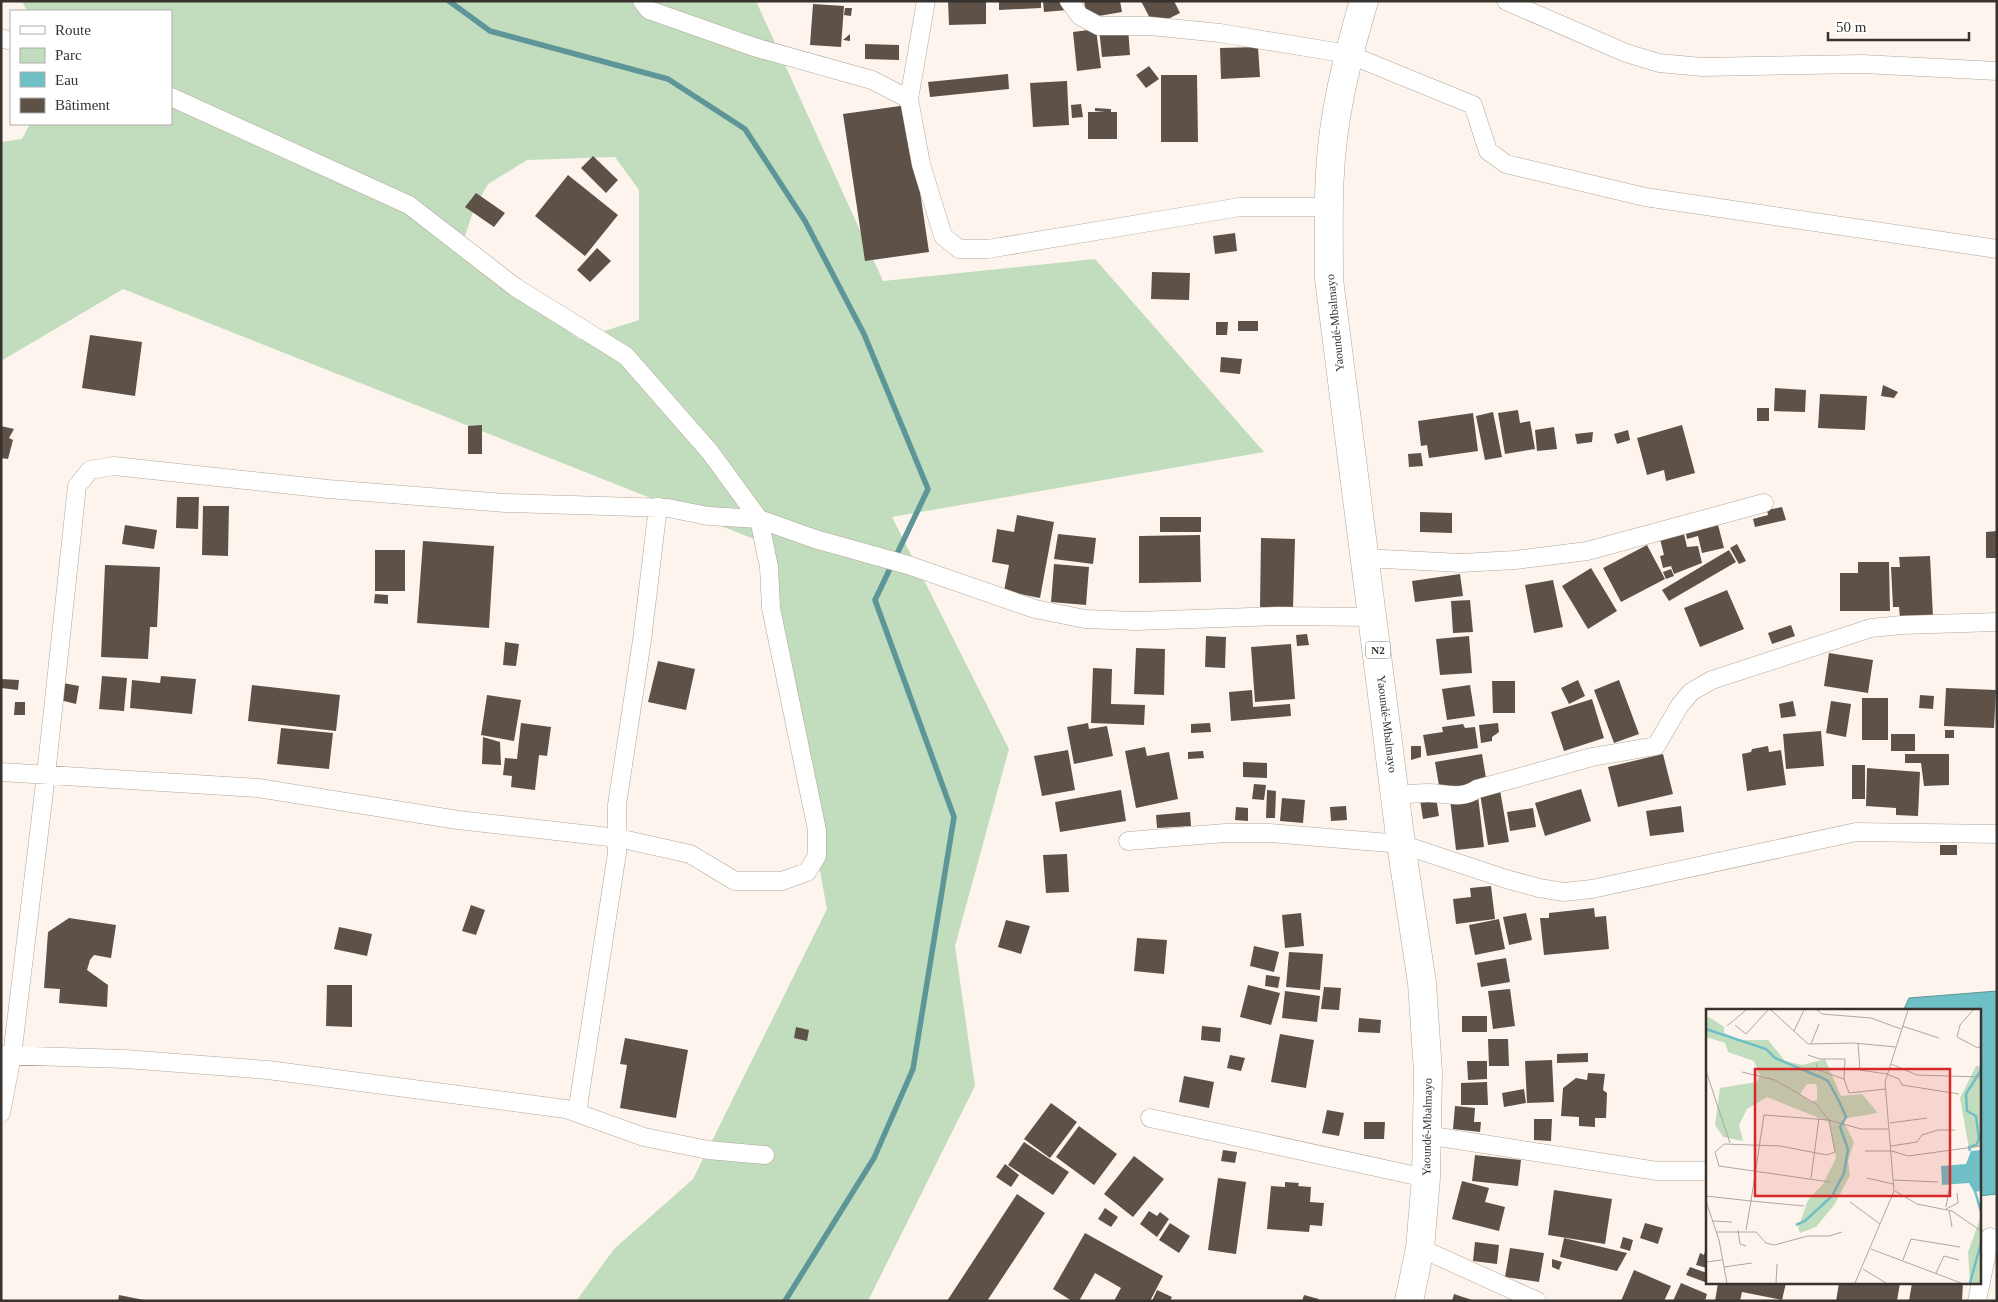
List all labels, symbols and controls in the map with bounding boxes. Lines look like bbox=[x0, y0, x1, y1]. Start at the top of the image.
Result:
legend bbox=[10, 10, 172, 125]
scale bar bbox=[1828, 10, 1969, 42]
text: 50 m bbox=[1836, 19, 1867, 35]
text: Route bbox=[55, 22, 91, 38]
text: Parc bbox=[55, 47, 82, 63]
text: Eau bbox=[55, 72, 79, 88]
text: Bâtiment bbox=[55, 97, 111, 113]
street label: Yaoundé-Mbalmayo bbox=[1323, 273, 1347, 373]
road number: N2 bbox=[1366, 642, 1390, 658]
street label: Yaoundé-Mbalmayo bbox=[1374, 674, 1400, 774]
inset map bbox=[1706, 1009, 1980, 1284]
street label: Yaoundé-Mbalmayo bbox=[1419, 1078, 1435, 1176]

